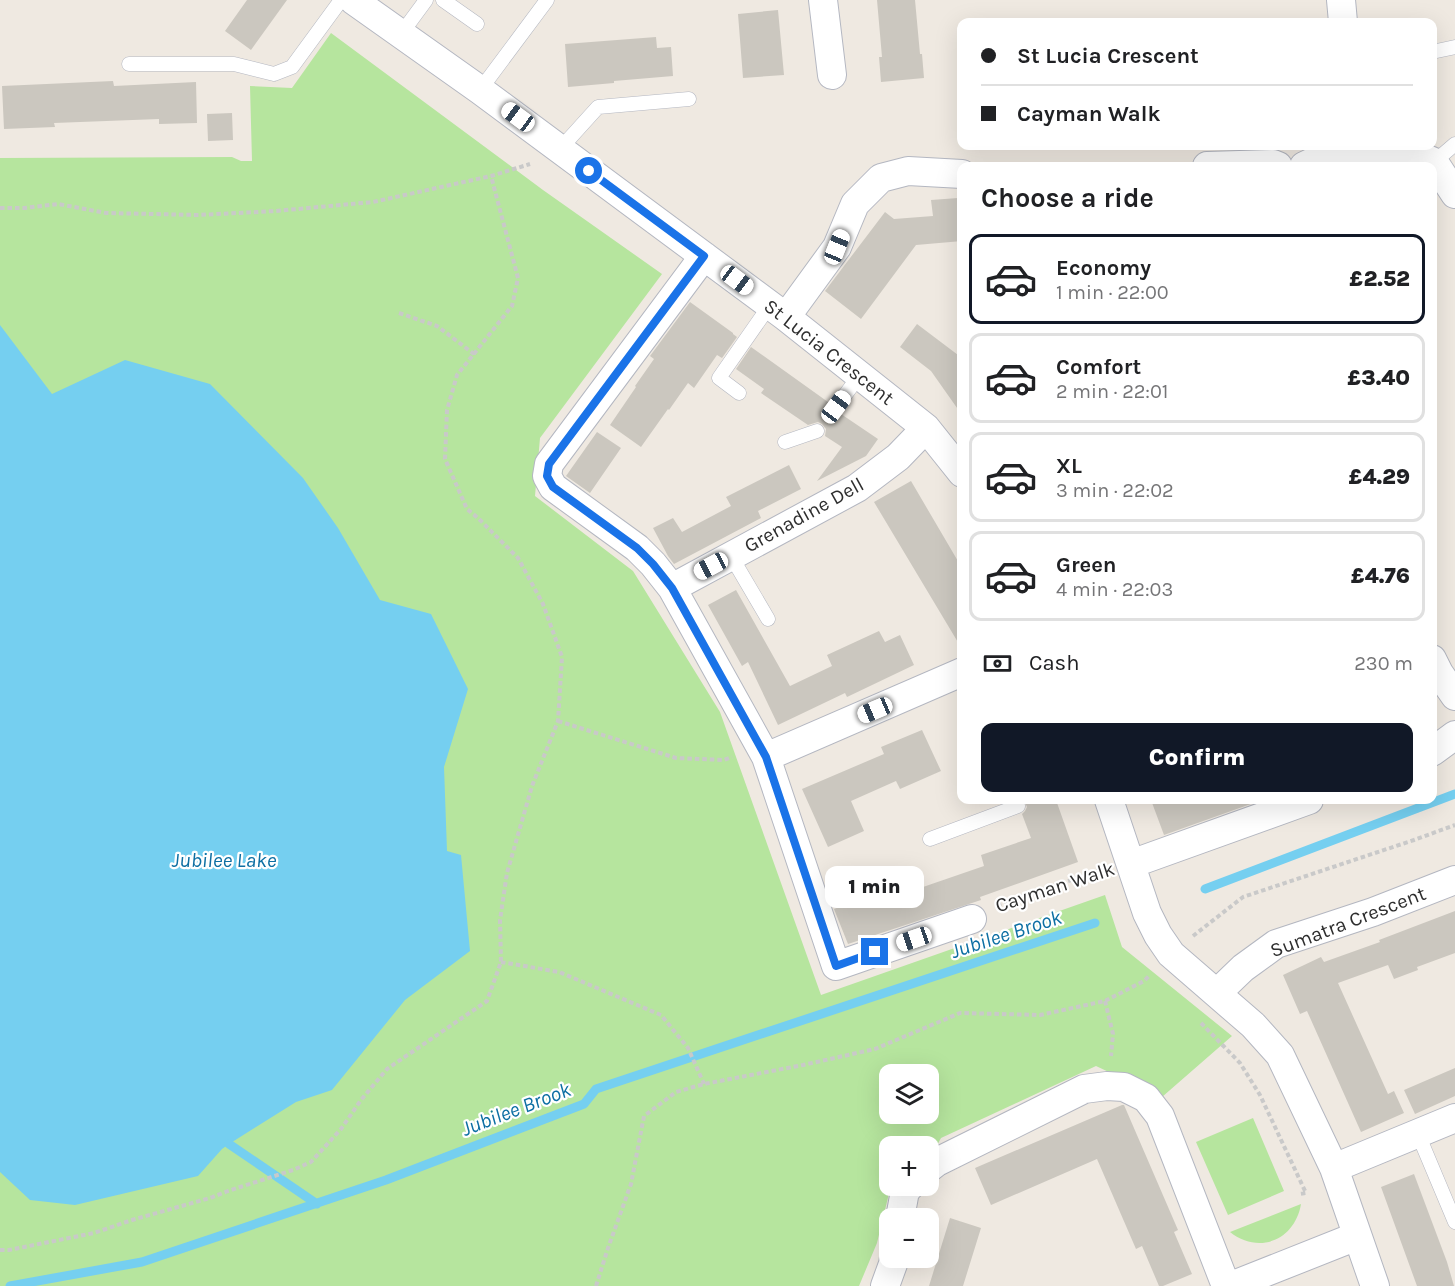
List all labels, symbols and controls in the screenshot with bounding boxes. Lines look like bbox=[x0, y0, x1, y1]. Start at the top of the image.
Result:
text: St Lucia Crescent bbox=[1017, 43, 1199, 69]
car bbox=[498, 99, 538, 135]
text: Cayman Walk bbox=[1017, 101, 1160, 127]
route start bbox=[575, 157, 602, 184]
text: Choose a ride bbox=[981, 182, 1154, 214]
car bbox=[822, 227, 852, 267]
icon: car bbox=[984, 252, 1038, 306]
text: Economy bbox=[1056, 255, 1151, 281]
car bbox=[717, 262, 757, 298]
text: £2.52 bbox=[1349, 266, 1410, 292]
text: 1 min · 22:00 bbox=[1056, 281, 1169, 304]
street label: St Lucia Crescent bbox=[760, 294, 899, 410]
icon: car bbox=[984, 351, 1038, 405]
text: Comfort bbox=[1056, 354, 1141, 380]
text: £3.40 bbox=[1347, 365, 1410, 391]
text: 2 min · 22:01 bbox=[1056, 380, 1168, 403]
car bbox=[818, 387, 854, 427]
icon: car bbox=[984, 450, 1038, 504]
text: XL bbox=[1056, 453, 1082, 479]
text: £4.29 bbox=[1348, 464, 1410, 490]
street label: Grenadine Dell bbox=[740, 473, 868, 557]
text: 3 min · 22:02 bbox=[1056, 479, 1174, 502]
icon: car bbox=[984, 549, 1038, 603]
car bbox=[691, 550, 731, 582]
text: Green bbox=[1056, 552, 1117, 578]
text: £4.76 bbox=[1351, 563, 1410, 589]
text: 4 min · 22:03 bbox=[1056, 578, 1173, 601]
icon: cash bbox=[981, 647, 1014, 680]
text: Cash bbox=[1029, 650, 1079, 676]
text: 230 m bbox=[1354, 652, 1413, 675]
car bbox=[855, 695, 895, 725]
button: Confirm bbox=[981, 723, 1413, 792]
water label: Jubilee Lake bbox=[172, 848, 277, 872]
street label: Cayman Walk bbox=[992, 857, 1118, 917]
callout: 1 min bbox=[826, 865, 924, 907]
text: 1 min bbox=[848, 875, 901, 898]
street label: Sumatra Crescent bbox=[1267, 882, 1430, 962]
water label: Jubilee Brook bbox=[947, 905, 1065, 963]
car bbox=[894, 925, 934, 953]
route end bbox=[861, 938, 888, 965]
map controls bbox=[879, 1064, 939, 1268]
button: layers bbox=[879, 1064, 939, 1124]
water label: Jubilee Brook bbox=[458, 1077, 574, 1141]
button: + bbox=[879, 1136, 939, 1196]
button: − bbox=[879, 1208, 939, 1268]

